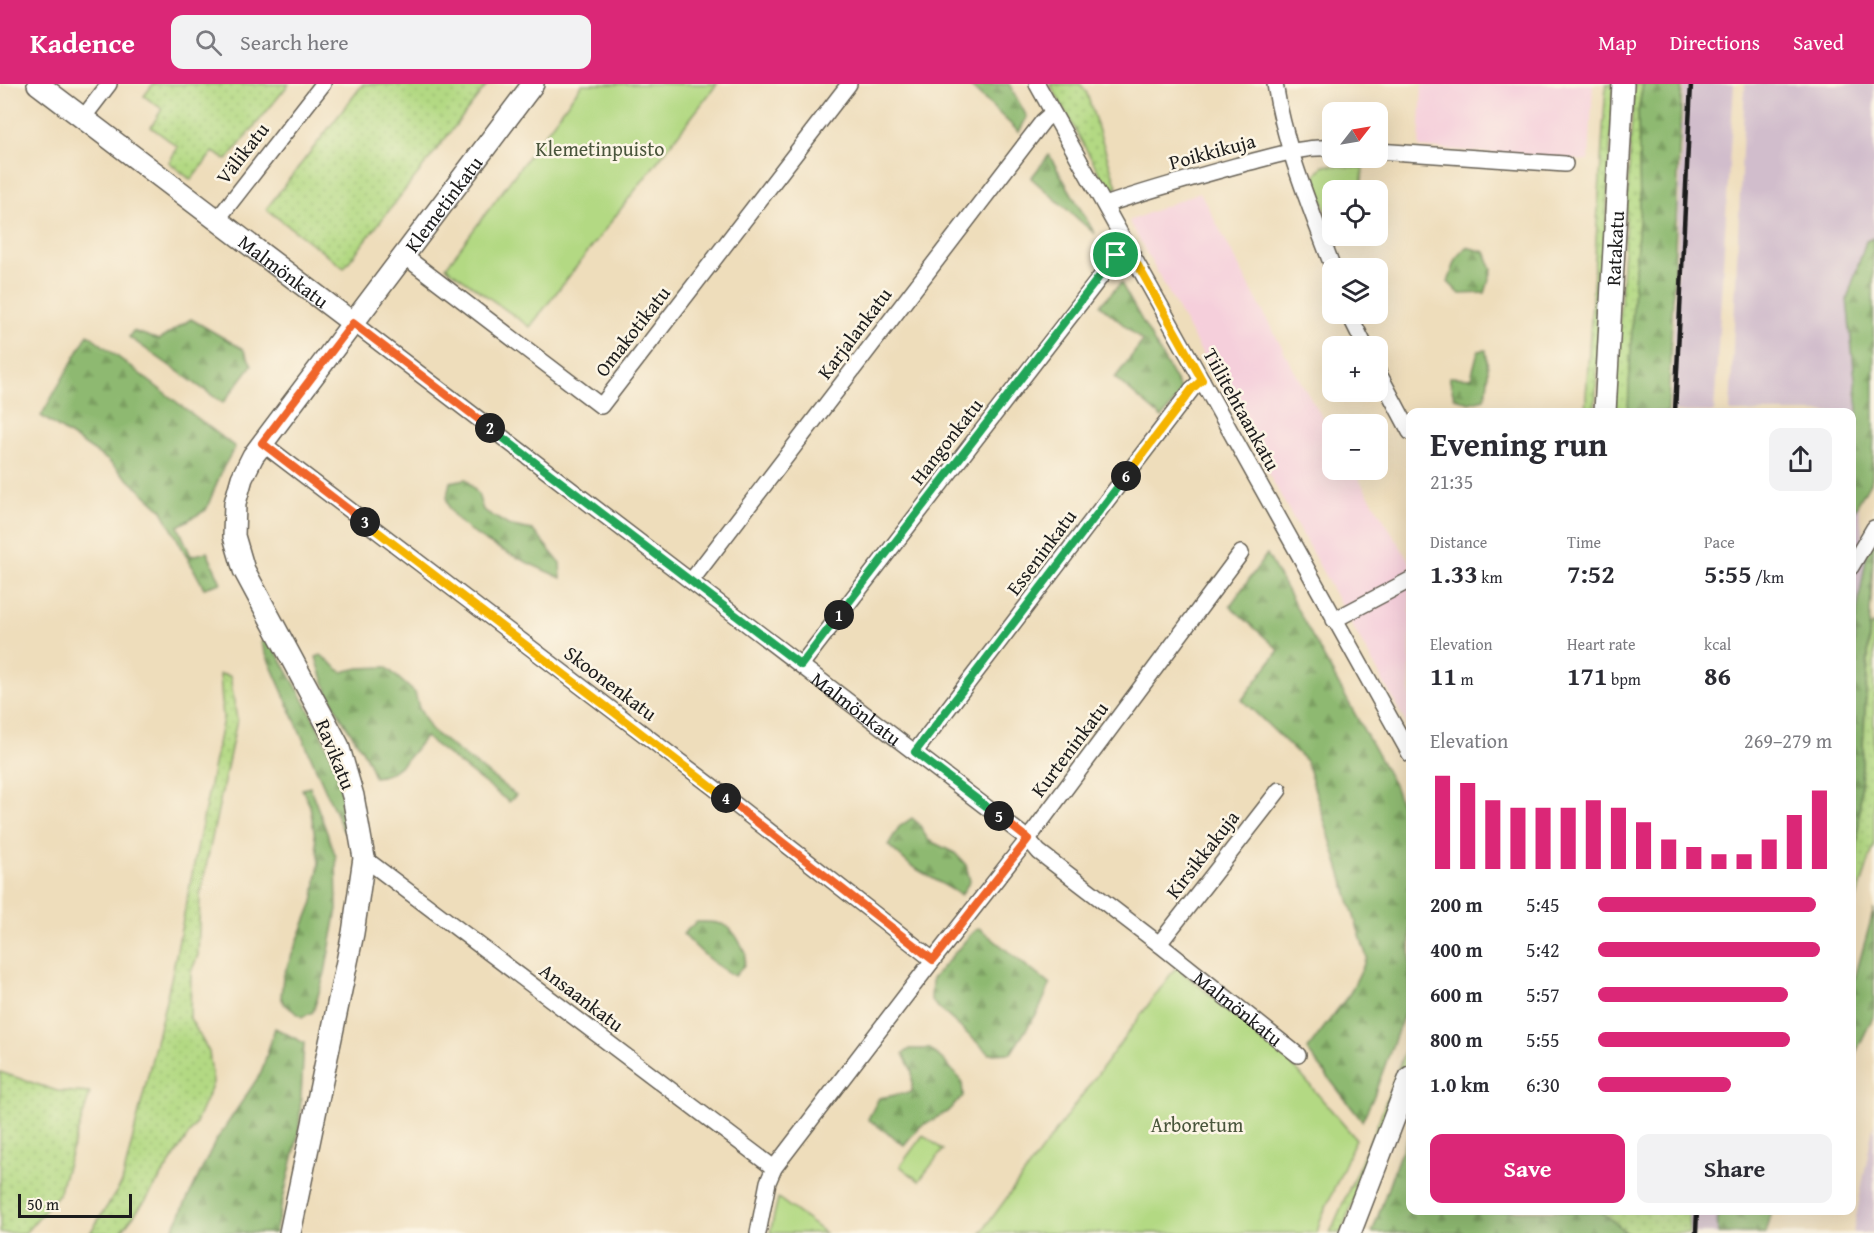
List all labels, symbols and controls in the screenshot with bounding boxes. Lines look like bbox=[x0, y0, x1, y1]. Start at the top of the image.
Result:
search box bbox=[171, 15, 591, 69]
text: Kadence bbox=[30, 22, 135, 63]
icon: search bbox=[192, 26, 225, 59]
text: Search here bbox=[240, 26, 349, 58]
text: Map bbox=[1598, 27, 1637, 58]
text: Directions bbox=[1670, 27, 1760, 58]
text: Saved bbox=[1793, 27, 1844, 58]
north arrow bbox=[1322, 102, 1388, 168]
map controls bbox=[1322, 102, 1388, 480]
street label: Välikatu bbox=[209, 116, 275, 190]
street label: Poikkikuja bbox=[1166, 125, 1259, 176]
park label: Klemetinpuisto bbox=[536, 134, 664, 163]
street label: Klemetinkatu bbox=[397, 149, 489, 258]
button: locate bbox=[1322, 180, 1388, 246]
street label: Ratakatu bbox=[1597, 210, 1631, 286]
street label: Malmönkatu bbox=[233, 227, 336, 315]
pin bbox=[1090, 229, 1141, 280]
icon: arrive bbox=[1099, 238, 1132, 271]
button: layers bbox=[1322, 258, 1388, 324]
street label: Omakotikatu bbox=[587, 279, 677, 383]
street label: Karjalankatu bbox=[810, 281, 898, 385]
button: + bbox=[1322, 336, 1388, 402]
street label: Tiilitehtaankatu bbox=[1196, 342, 1288, 476]
street label: Hangonkatu bbox=[903, 391, 989, 490]
pin: 2 bbox=[475, 413, 505, 443]
button: − bbox=[1322, 414, 1388, 480]
text: 2 bbox=[486, 416, 494, 440]
text: Evening run bbox=[1430, 420, 1607, 468]
button: share bbox=[1769, 428, 1832, 491]
pin: 6 bbox=[1111, 461, 1141, 491]
text: 6 bbox=[1122, 464, 1130, 488]
text: 21:35 bbox=[1430, 467, 1473, 496]
street label: Esseninkatu bbox=[999, 503, 1083, 601]
pin: 3 bbox=[350, 507, 380, 537]
text: 3 bbox=[361, 510, 369, 534]
text: Distance bbox=[1430, 530, 1487, 554]
text: Time bbox=[1567, 530, 1601, 554]
text: Pace bbox=[1704, 530, 1735, 554]
text: 1.33 bbox=[1430, 554, 1478, 593]
text: 7:52 bbox=[1567, 554, 1615, 593]
text: 5:55 bbox=[1704, 554, 1752, 593]
text: km bbox=[1478, 565, 1502, 589]
text: /km bbox=[1752, 565, 1784, 589]
pin: 1 bbox=[824, 600, 854, 630]
text: 1 bbox=[835, 603, 843, 627]
text: Elevation bbox=[1430, 632, 1493, 656]
text: Heart rate bbox=[1567, 632, 1636, 656]
text: kcal bbox=[1704, 632, 1731, 656]
street label: Skoonenkatu bbox=[559, 639, 663, 728]
text: 11 bbox=[1430, 656, 1457, 695]
text: 171 bbox=[1567, 656, 1607, 695]
text: 86 bbox=[1704, 656, 1731, 695]
street label: Malmönkatu bbox=[805, 664, 908, 752]
text: m bbox=[1457, 667, 1474, 691]
text: bpm bbox=[1607, 667, 1641, 691]
street label: Kurteninkatu bbox=[1023, 695, 1115, 803]
street label: Ravikatu bbox=[309, 714, 363, 794]
text: Elevation bbox=[1430, 726, 1508, 755]
text: 269–279 m bbox=[1744, 726, 1832, 755]
pin: 4 bbox=[711, 783, 741, 813]
text: 4 bbox=[722, 786, 730, 810]
pin: 5 bbox=[984, 801, 1014, 831]
street label: Kirsikkakuja bbox=[1158, 803, 1246, 904]
text: 5 bbox=[995, 804, 1003, 828]
text: 200 m bbox=[1430, 890, 1483, 919]
text: 5:45 bbox=[1526, 890, 1560, 919]
text: 400 m bbox=[1430, 935, 1483, 964]
text: 5:42 bbox=[1526, 935, 1560, 964]
street label: Ansaankatu bbox=[534, 956, 630, 1038]
street label: Malmönkatu bbox=[1188, 963, 1290, 1052]
text: 600 m bbox=[1430, 980, 1483, 1009]
text: 5:57 bbox=[1526, 980, 1560, 1009]
text: 800 m bbox=[1430, 1025, 1483, 1054]
text: 5:55 bbox=[1526, 1025, 1560, 1054]
text: 1.0 km bbox=[1430, 1070, 1489, 1099]
text: 6:30 bbox=[1526, 1070, 1560, 1099]
park label: Arboretum bbox=[1151, 1110, 1244, 1139]
button: Save bbox=[1430, 1134, 1625, 1203]
button: Share bbox=[1637, 1134, 1832, 1203]
scale bar bbox=[18, 1191, 132, 1218]
text: 50 m bbox=[27, 1192, 59, 1216]

